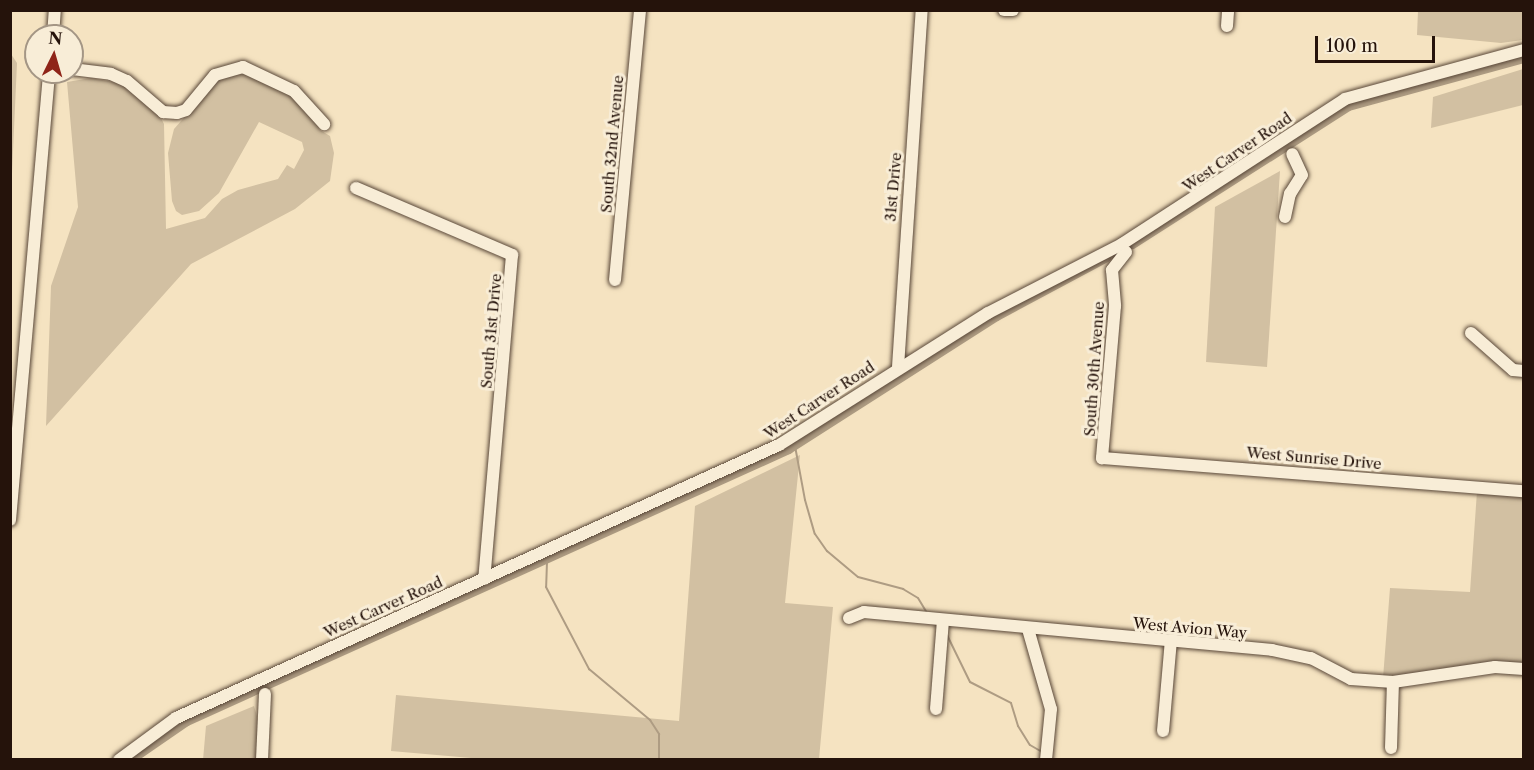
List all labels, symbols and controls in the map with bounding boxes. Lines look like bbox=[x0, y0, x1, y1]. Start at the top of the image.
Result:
north arrow bbox=[24, 24, 84, 84]
scale bar bbox=[1318, 24, 1438, 62]
text: N bbox=[48, 27, 63, 49]
text: 100 m bbox=[1326, 35, 1378, 57]
street label: South 32nd Avenue bbox=[597, 74, 627, 214]
street label: West Carver Road bbox=[1179, 109, 1295, 195]
street label: 31st Drive bbox=[881, 152, 905, 222]
street label: South 31st Drive bbox=[477, 273, 505, 389]
street label: South 30th Avenue bbox=[1080, 301, 1108, 437]
street label: West Carver Road bbox=[760, 357, 878, 443]
street label: West Sunrise Drive bbox=[1246, 443, 1382, 473]
street label: West Carver Road bbox=[321, 573, 445, 641]
street label: West Avion Way bbox=[1132, 614, 1248, 642]

